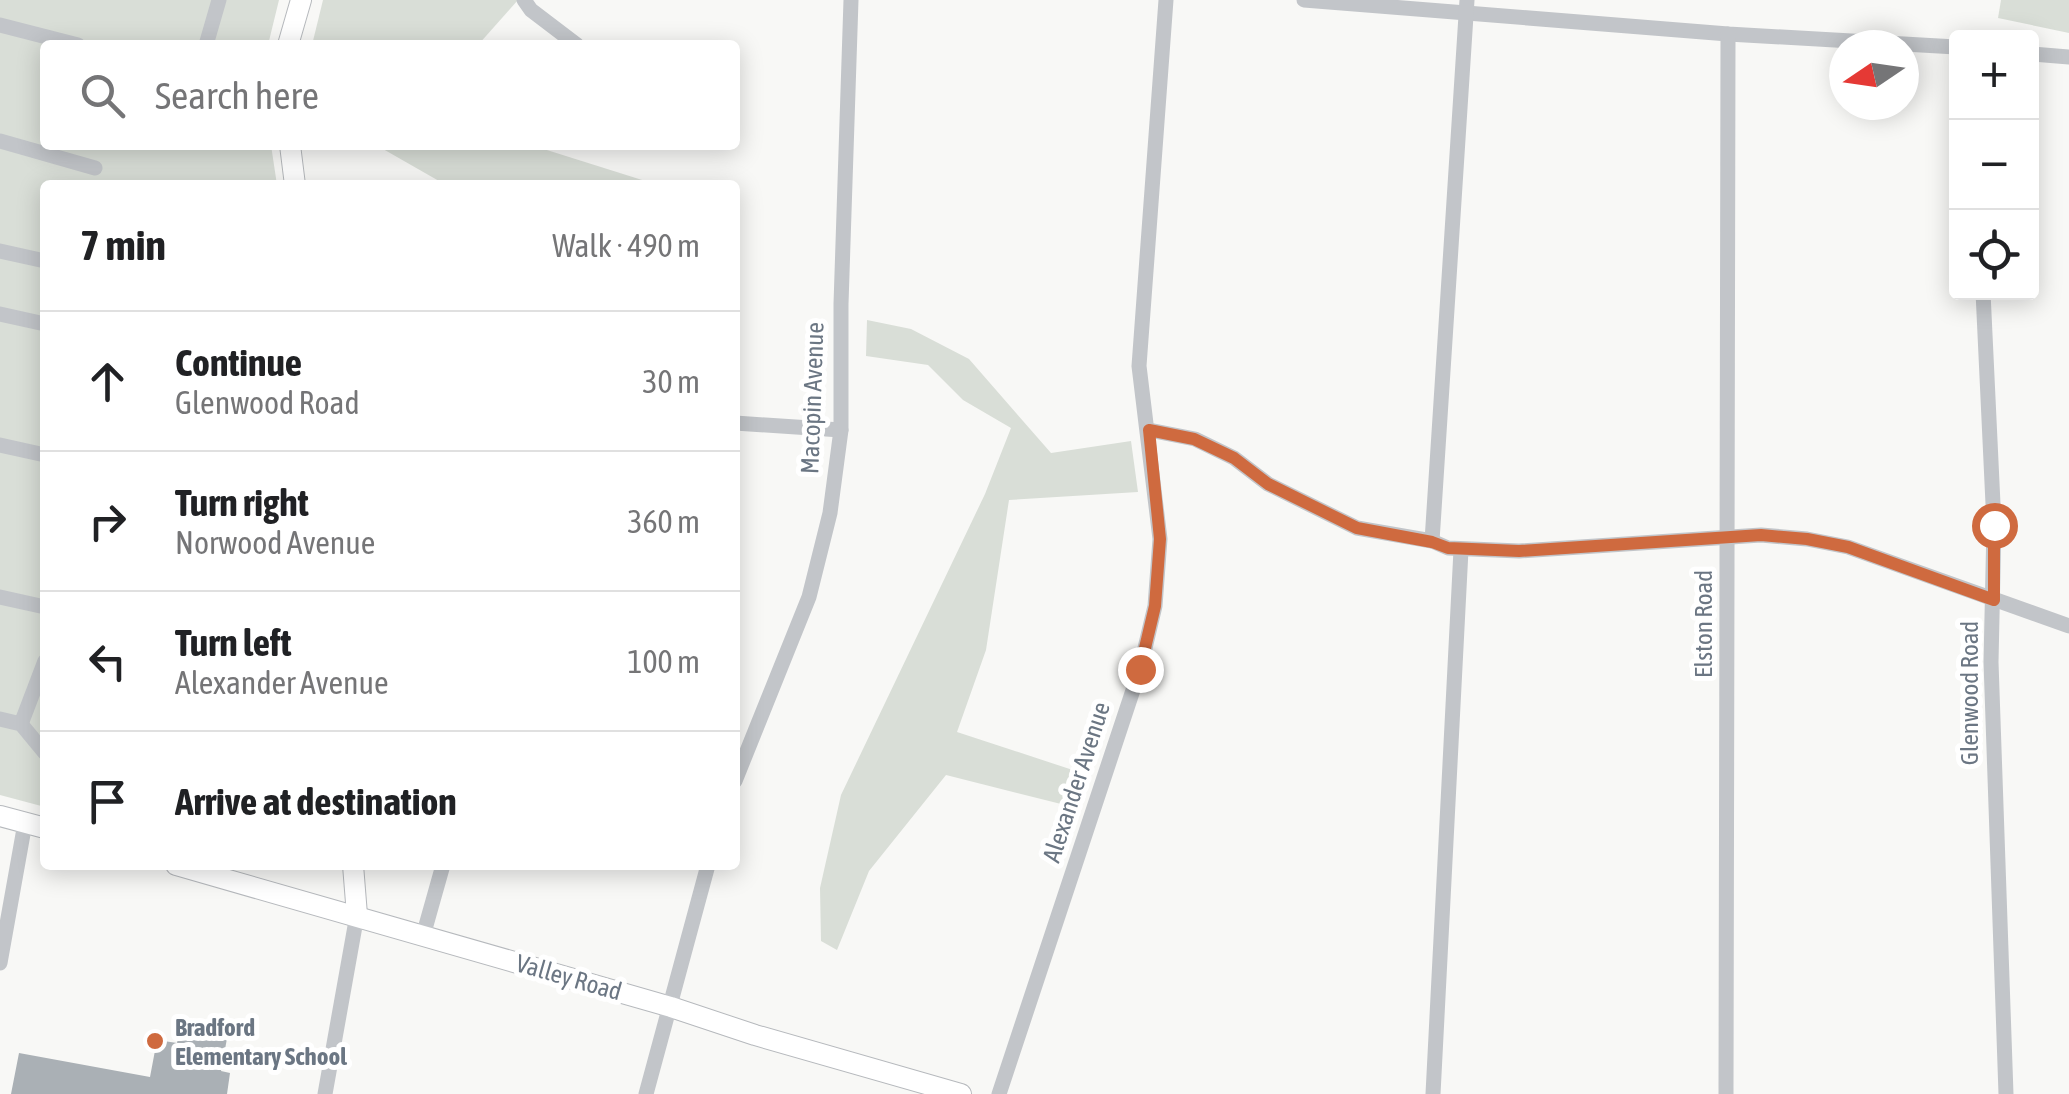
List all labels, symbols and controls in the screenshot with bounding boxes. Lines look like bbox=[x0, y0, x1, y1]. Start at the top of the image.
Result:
north arrow bbox=[1829, 30, 1919, 120]
map controls bbox=[1949, 30, 2039, 300]
button: + bbox=[1949, 30, 2039, 120]
search box bbox=[40, 40, 740, 150]
icon: search bbox=[75, 68, 130, 123]
text: Search here bbox=[155, 74, 319, 117]
button: − bbox=[1949, 120, 2039, 210]
button: locate bbox=[1949, 210, 2039, 300]
text: 7 min bbox=[80, 221, 166, 269]
text: Walk · 490 m bbox=[552, 227, 700, 264]
street label: Macopin Avenue bbox=[795, 322, 829, 474]
text: Continue bbox=[175, 341, 302, 384]
icon: ahead bbox=[80, 354, 135, 409]
text: 30 m bbox=[642, 363, 700, 400]
text: Glenwood Road bbox=[175, 384, 360, 421]
text: Turn right bbox=[175, 481, 309, 524]
icon: right bbox=[80, 494, 135, 549]
text: 360 m bbox=[627, 503, 700, 540]
route start bbox=[1972, 503, 2018, 549]
text: Norwood Avenue bbox=[175, 524, 375, 561]
street label: Elston Road bbox=[1689, 570, 1717, 678]
text: Turn left bbox=[175, 621, 291, 664]
street label: Glenwood Road bbox=[1955, 621, 1983, 765]
icon: left bbox=[80, 634, 135, 689]
text: 100 m bbox=[627, 643, 700, 680]
route end bbox=[1118, 647, 1164, 693]
text: Alexander Avenue bbox=[175, 664, 388, 701]
street label: Alexander Avenue bbox=[1037, 698, 1115, 866]
icon: arrive bbox=[80, 774, 135, 829]
text: Arrive at destination bbox=[175, 780, 457, 823]
street label: Valley Road bbox=[513, 949, 625, 1005]
place label: Bradford Elementary School bbox=[175, 1013, 347, 1070]
marker: Bradford Elementary School bbox=[144, 1030, 166, 1052]

